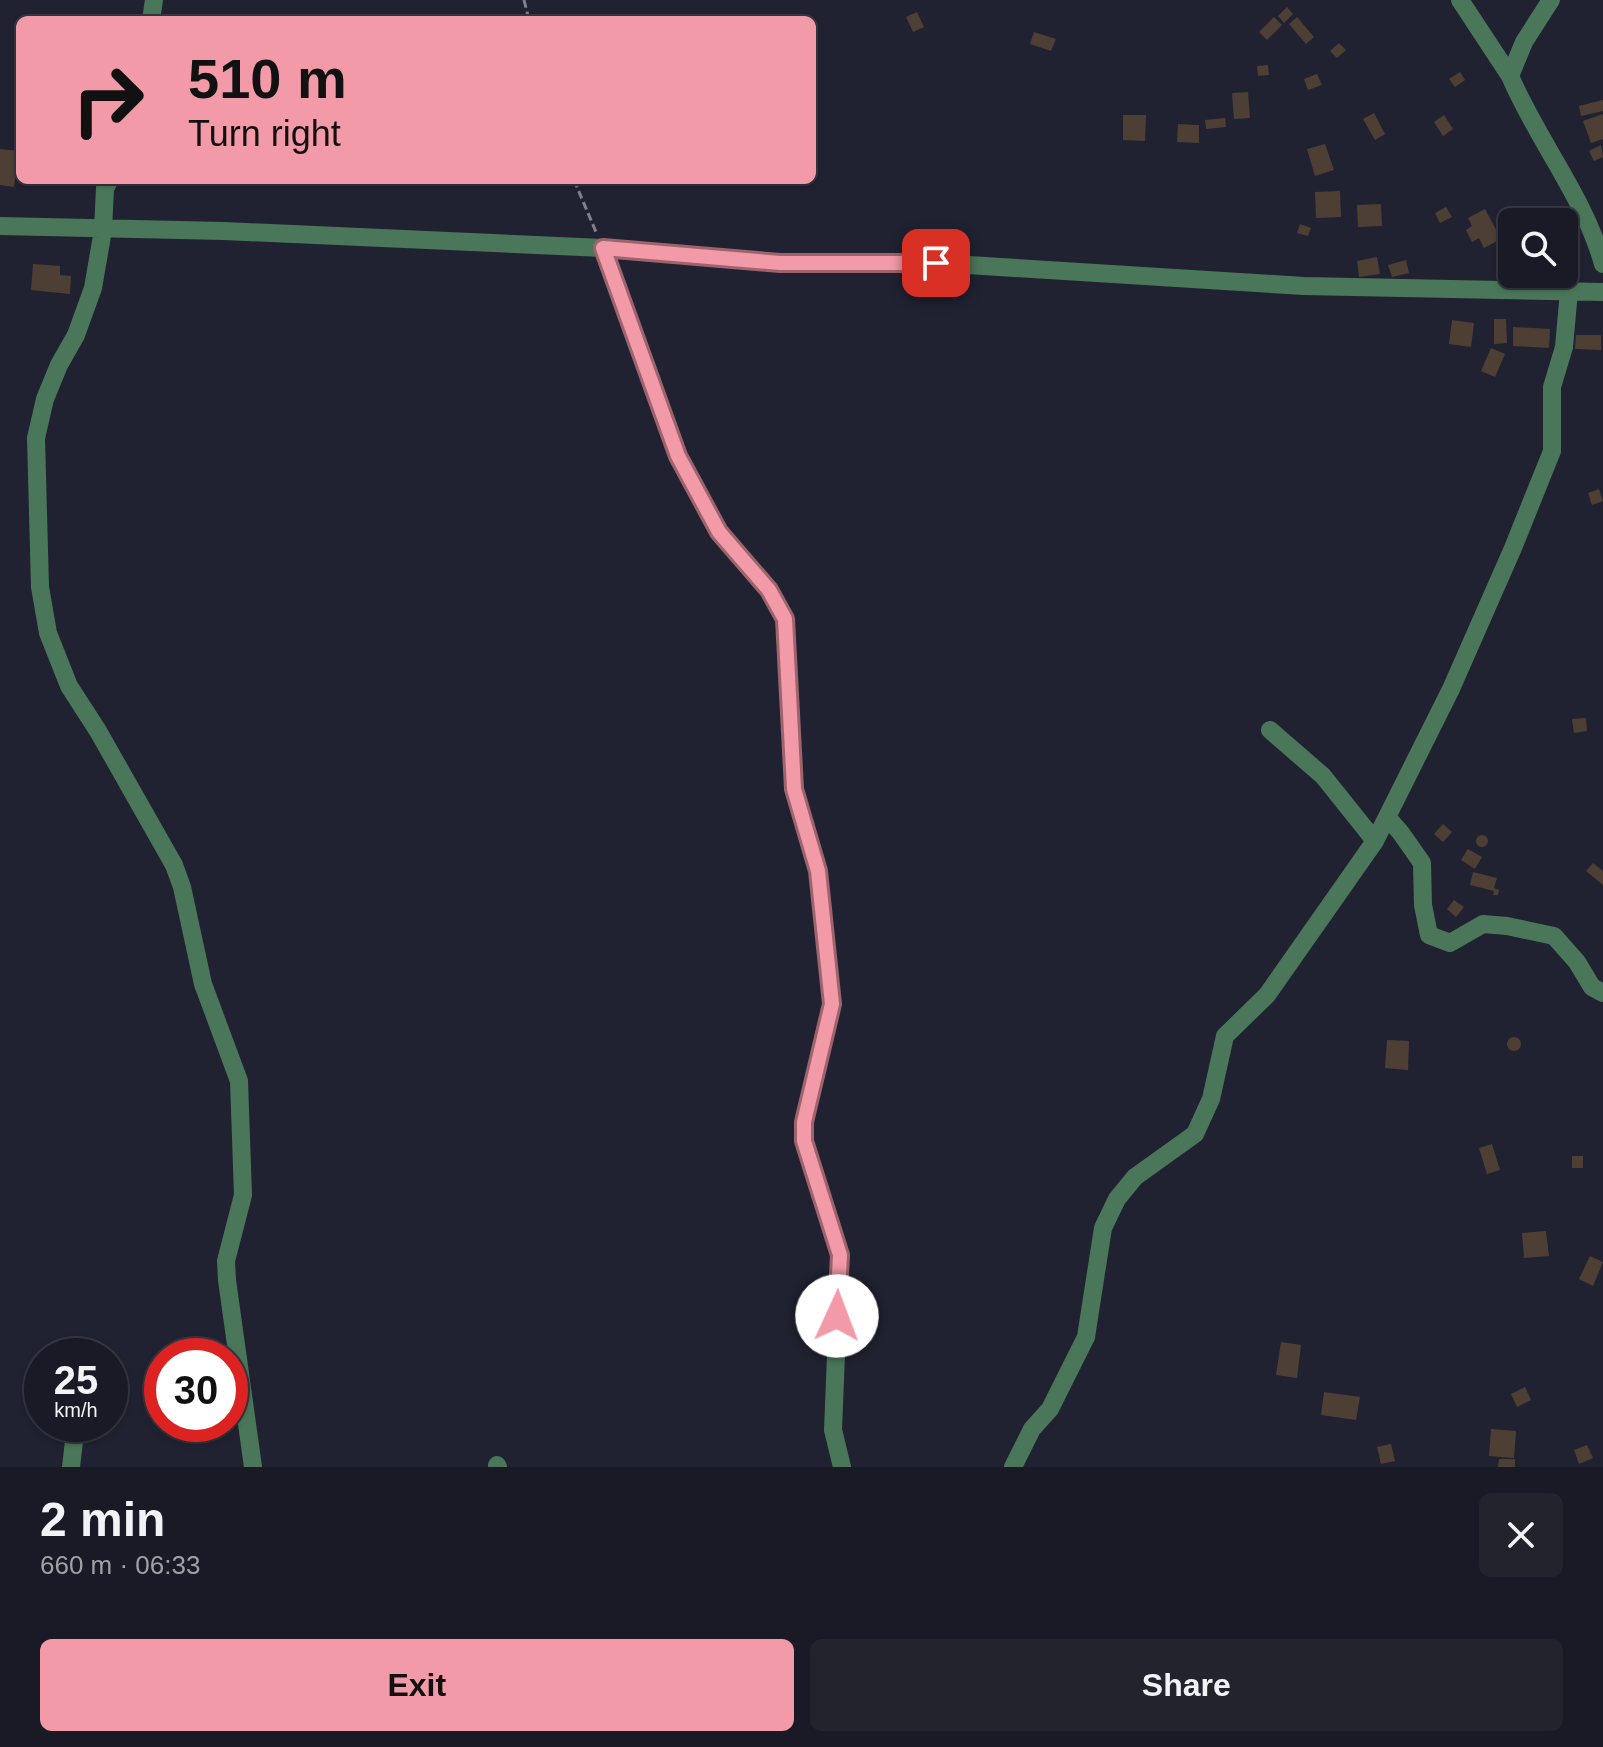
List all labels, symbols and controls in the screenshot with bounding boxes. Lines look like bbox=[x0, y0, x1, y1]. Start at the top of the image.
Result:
text: 510 m bbox=[188, 47, 347, 110]
icon: right bbox=[56, 48, 160, 152]
text: Turn right bbox=[188, 113, 341, 154]
map controls bbox=[1498, 208, 1578, 288]
button: search bbox=[1498, 208, 1578, 288]
pin bbox=[902, 229, 970, 297]
icon: arrive bbox=[914, 241, 958, 285]
position arrow bbox=[795, 1274, 879, 1358]
speed limit sign: 30 bbox=[144, 1338, 248, 1442]
text: 25 bbox=[54, 1358, 98, 1402]
text: km/h bbox=[54, 1399, 98, 1421]
text: 2 min bbox=[40, 1493, 165, 1546]
button: close bbox=[1479, 1493, 1563, 1577]
text: 660 m · 06:33 bbox=[40, 1550, 200, 1580]
button: Exit bbox=[40, 1639, 794, 1731]
button: Share bbox=[810, 1639, 1563, 1731]

